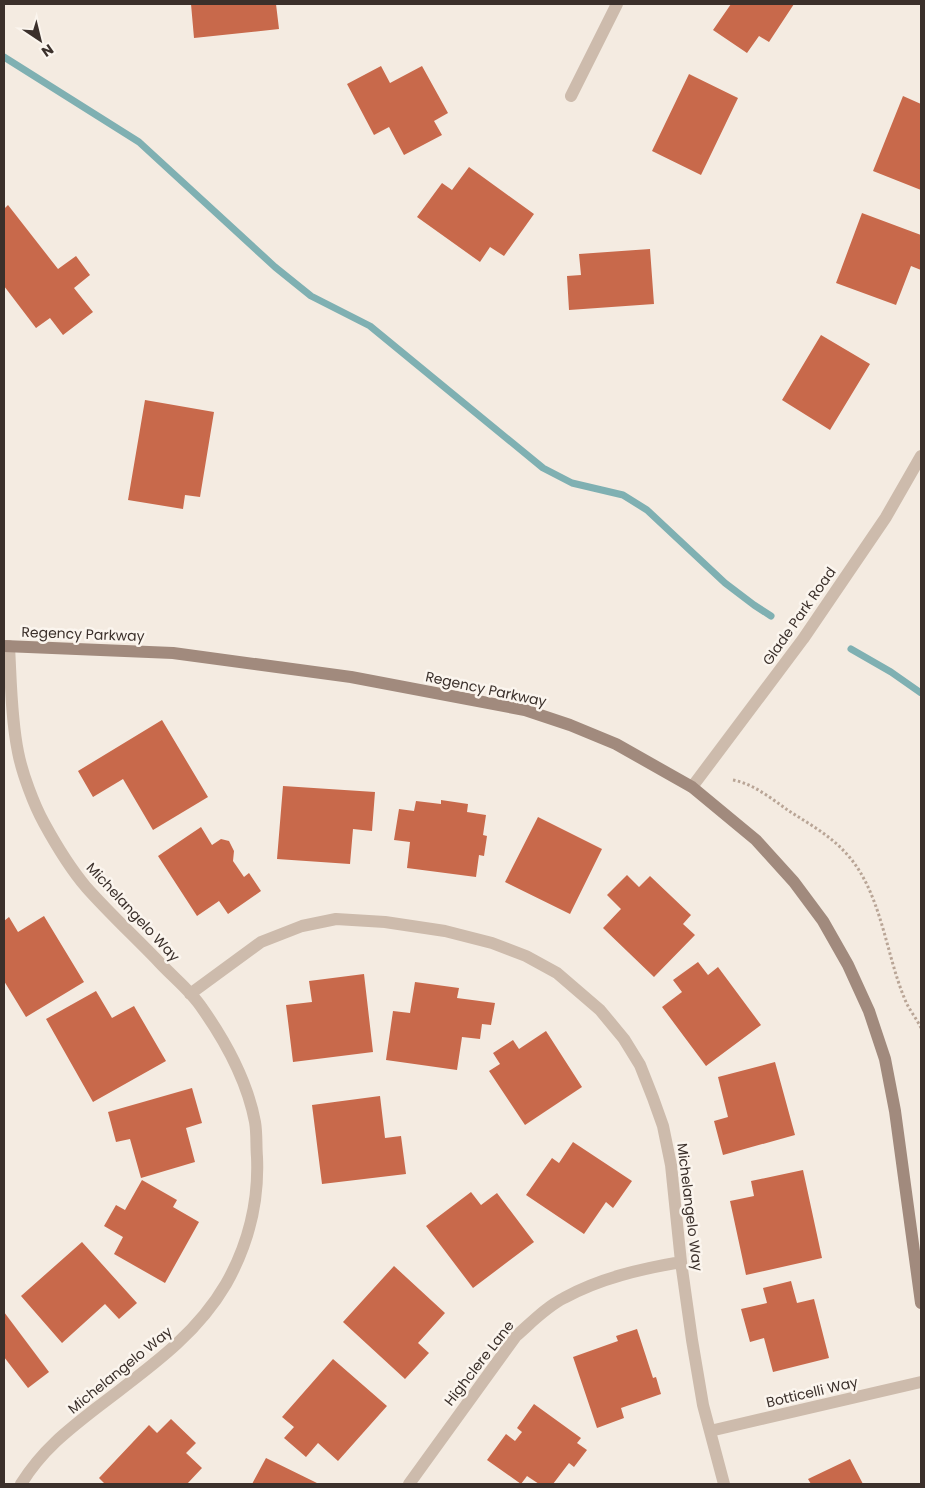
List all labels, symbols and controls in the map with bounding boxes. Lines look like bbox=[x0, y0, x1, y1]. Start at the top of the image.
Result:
north arrow bbox=[15, 15, 65, 65]
text: N bbox=[37, 39, 58, 62]
street label: Glade Park Road bbox=[758, 563, 840, 669]
street label: Regency Parkway bbox=[21, 622, 145, 646]
street label: Regency Parkway bbox=[424, 666, 548, 712]
street label: Michelangelo Way bbox=[82, 858, 184, 966]
street label: Michelangelo Way bbox=[672, 1142, 708, 1272]
street label: Highclere Lane bbox=[439, 1316, 519, 1410]
street label: Michelangelo Way bbox=[64, 1322, 176, 1418]
street label: Botticelli Way bbox=[764, 1372, 860, 1412]

